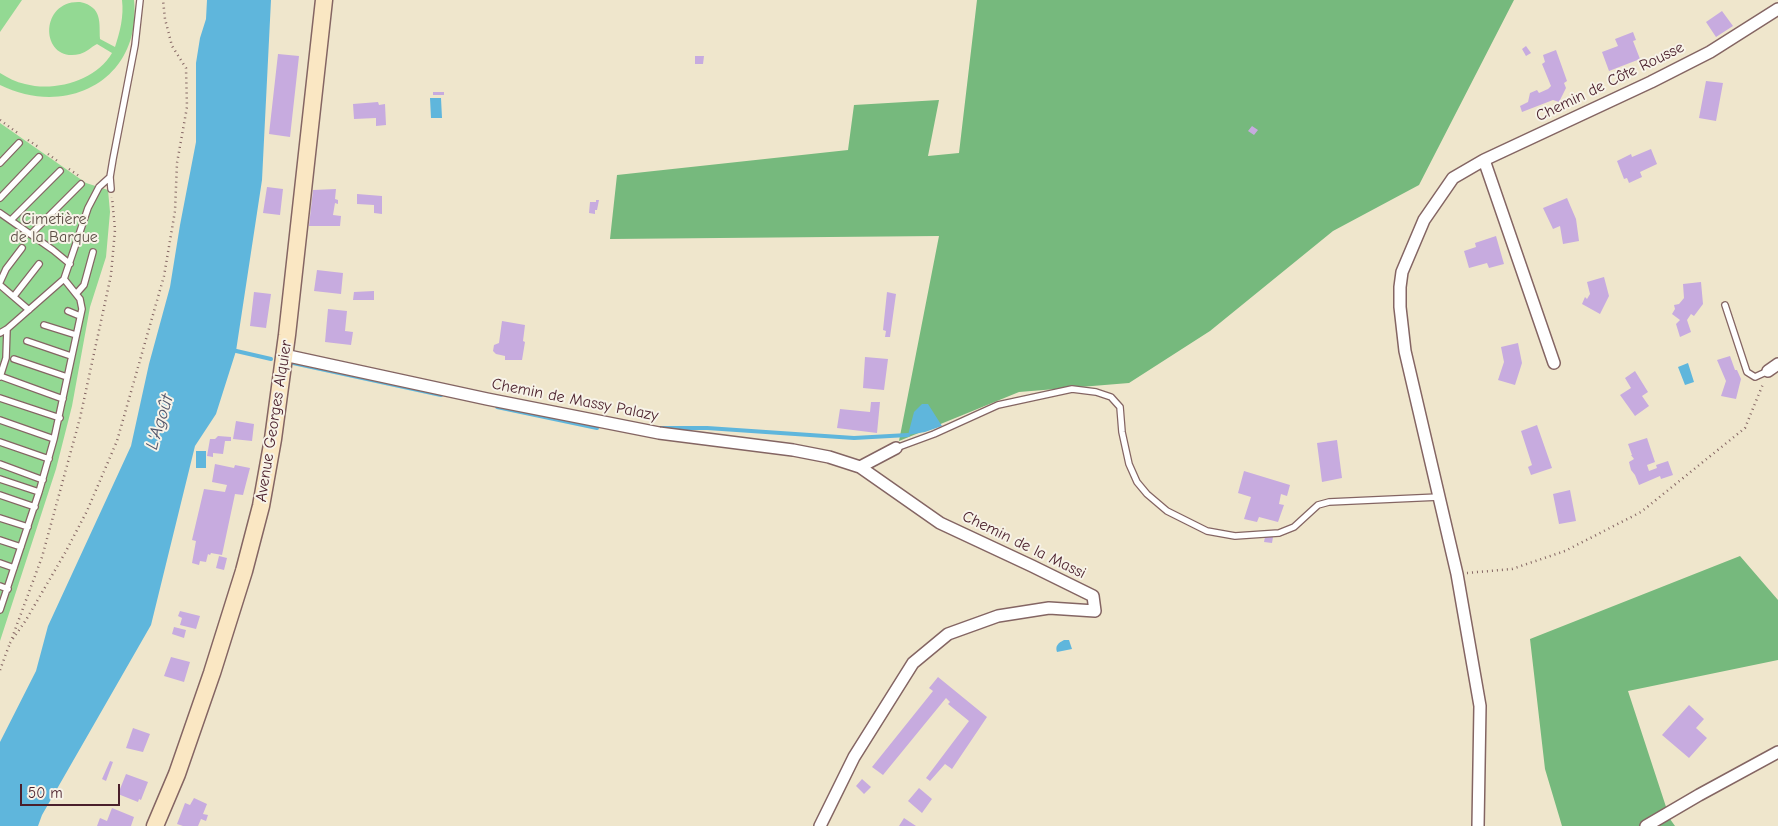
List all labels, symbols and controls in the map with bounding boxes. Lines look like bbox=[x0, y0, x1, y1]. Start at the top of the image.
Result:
street label: Chemin de Côte Rousse bbox=[1533, 38, 1687, 126]
park label: Cimetière de la Barque bbox=[10, 209, 98, 247]
street label: Avenue Georges Alquier bbox=[252, 339, 296, 503]
street label: Chemin de Massy Palazy bbox=[490, 374, 660, 426]
water label: L'Agoût bbox=[141, 392, 179, 452]
street label: Chemin de la Massi bbox=[959, 507, 1089, 583]
scale bar bbox=[22, 774, 122, 806]
text: 50 m bbox=[28, 784, 63, 802]

